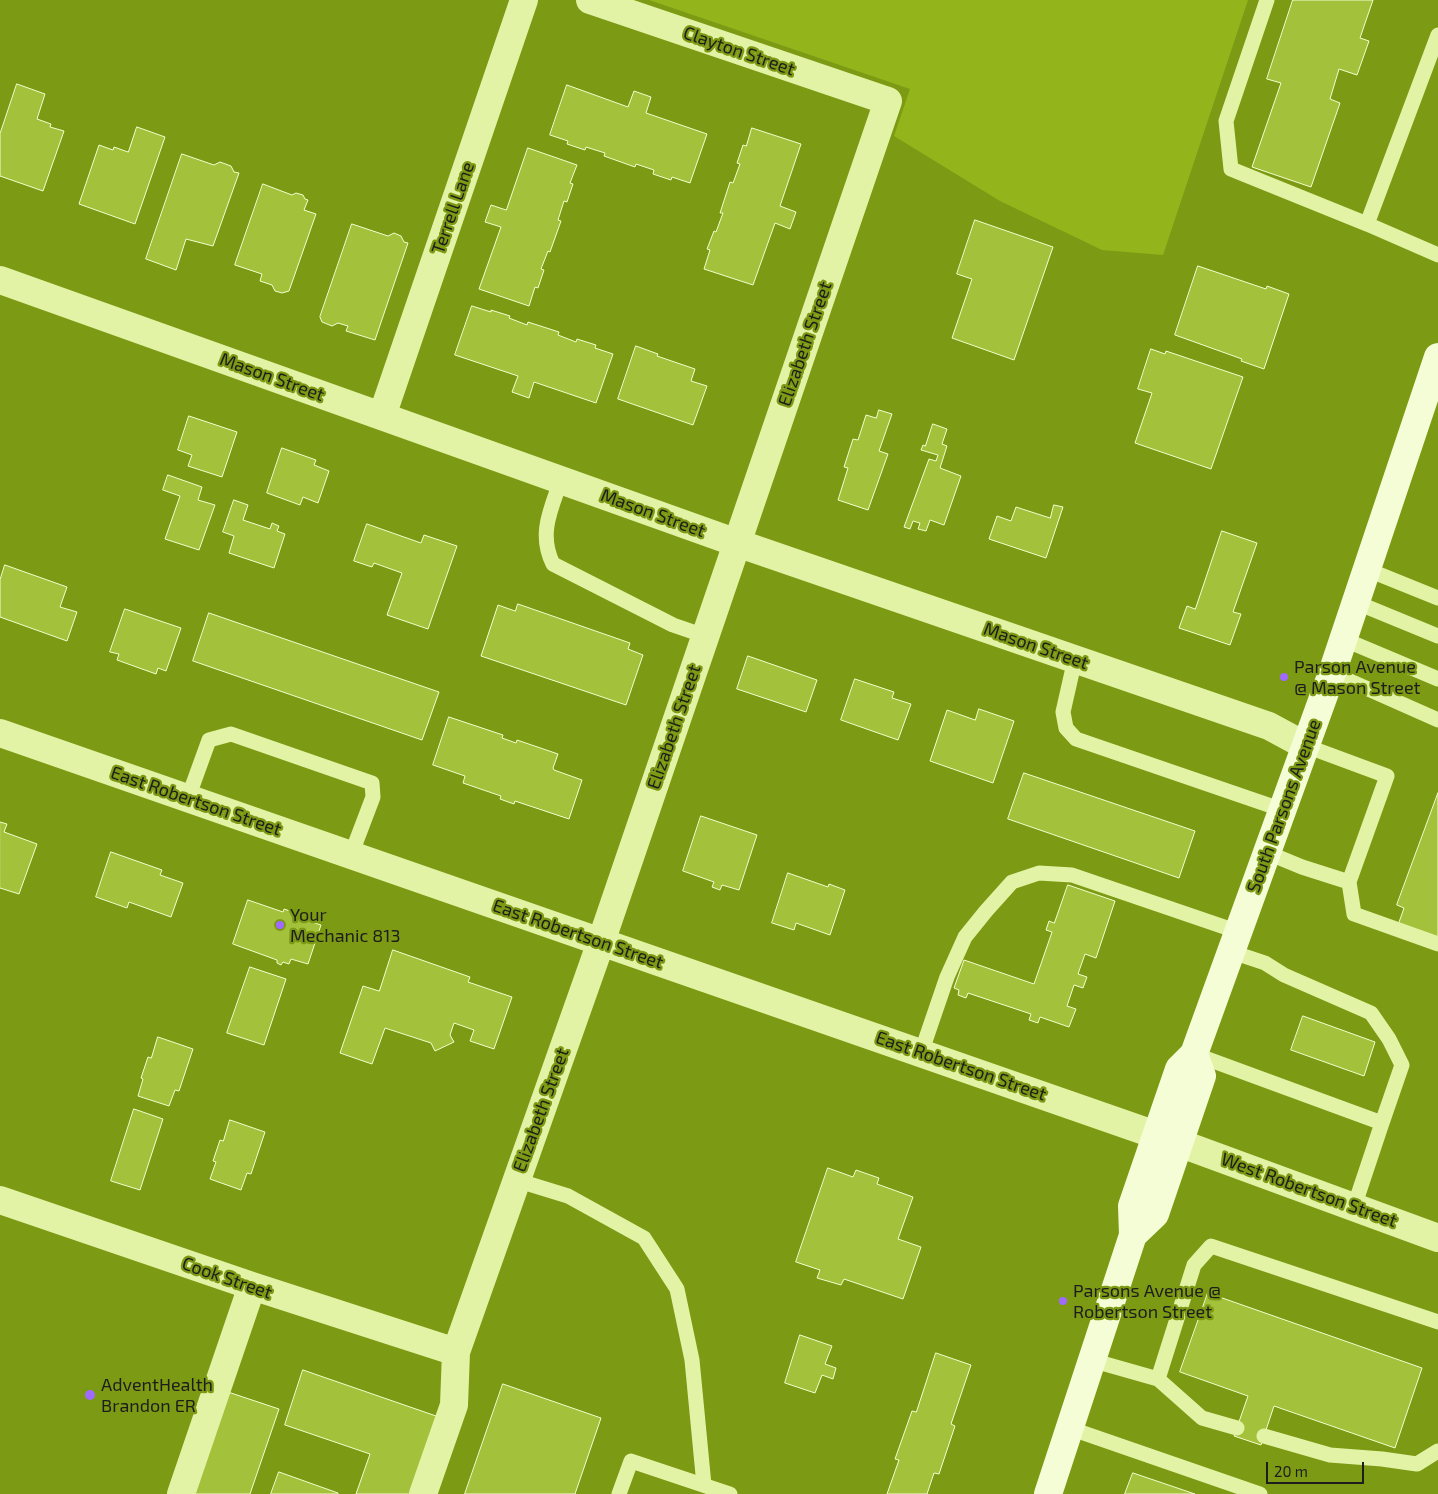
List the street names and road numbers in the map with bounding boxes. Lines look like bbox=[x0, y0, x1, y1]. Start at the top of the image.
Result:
street label: Clayton Street bbox=[680, 22, 798, 80]
street label: Terrell Lane bbox=[427, 159, 479, 257]
street label: Elizabeth Street bbox=[774, 279, 836, 409]
street label: Mason Street bbox=[217, 348, 327, 406]
street label: Mason Street bbox=[598, 484, 708, 542]
street label: Mason Street bbox=[981, 618, 1091, 674]
street label: Elizabeth Street bbox=[643, 662, 705, 792]
street label: South Parsons Avenue bbox=[1243, 716, 1325, 896]
street label: East Robertson Street bbox=[108, 762, 284, 840]
street label: East Robertson Street bbox=[490, 895, 666, 973]
street label: East Robertson Street bbox=[873, 1027, 1049, 1105]
street label: Elizabeth Street bbox=[509, 1045, 573, 1175]
street label: West Robertson Street bbox=[1218, 1148, 1400, 1232]
street label: Cook Street bbox=[179, 1253, 275, 1303]

